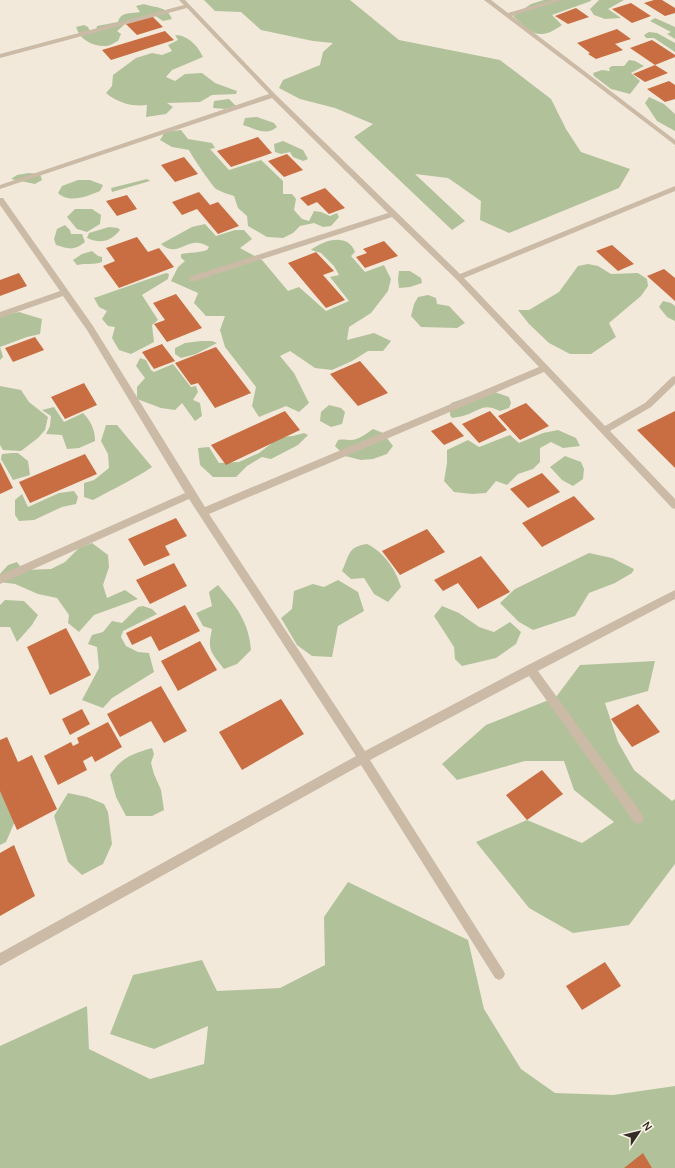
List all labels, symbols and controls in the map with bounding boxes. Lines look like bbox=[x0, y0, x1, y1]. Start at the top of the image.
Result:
north arrow bbox=[619, 1112, 659, 1152]
text: N bbox=[639, 1118, 656, 1134]

